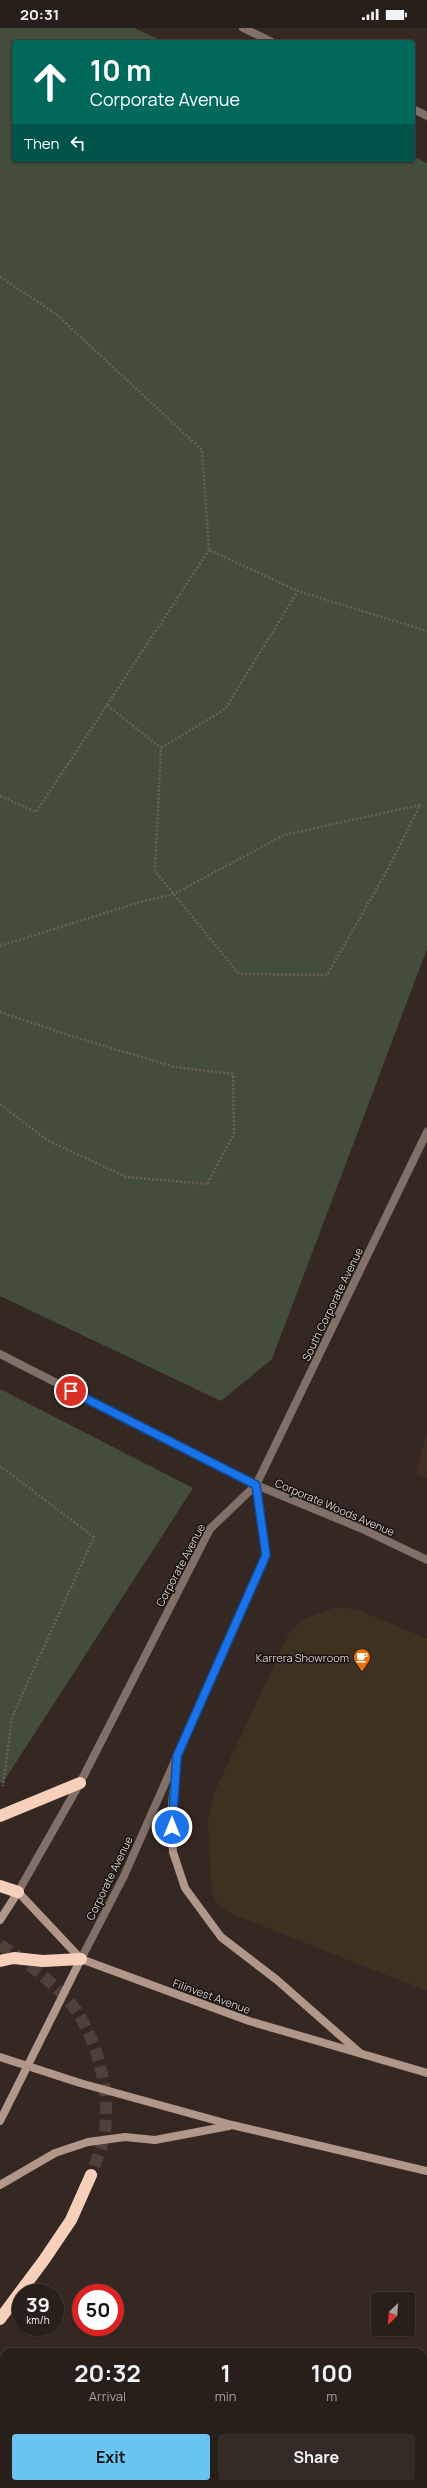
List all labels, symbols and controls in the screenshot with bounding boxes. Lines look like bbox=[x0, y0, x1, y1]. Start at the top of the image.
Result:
text: 20:31 bbox=[20, 4, 59, 25]
text: 10 m bbox=[90, 51, 151, 89]
icon: ahead bbox=[24, 56, 76, 108]
text: Corporate Avenue bbox=[90, 87, 240, 111]
icon: left bbox=[67, 132, 89, 154]
text: Then bbox=[24, 133, 59, 154]
street label: South Corporate Avenue bbox=[298, 1244, 366, 1363]
pin bbox=[54, 1374, 88, 1408]
icon: arrive bbox=[60, 1380, 82, 1402]
street label: Corporate Woods Avenue bbox=[273, 1475, 398, 1539]
street label: Corporate Avenue bbox=[152, 1521, 208, 1609]
cafe icon: Karrera Showroom bbox=[352, 1647, 372, 1672]
place label: Karrera Showroom bbox=[256, 1650, 349, 1665]
position arrow bbox=[151, 1806, 193, 1848]
street label: Corporate Avenue bbox=[82, 1833, 136, 1922]
street label: Filinvest Avenue bbox=[171, 1975, 253, 2017]
speed limit sign: 50 bbox=[72, 2284, 124, 2336]
text: 39 bbox=[26, 2291, 50, 2318]
north arrow bbox=[371, 2292, 415, 2336]
map controls bbox=[371, 2292, 415, 2336]
text: km/h bbox=[26, 2313, 50, 2327]
text: 20:32 bbox=[74, 2356, 141, 2389]
text: 1 bbox=[220, 2356, 231, 2389]
text: 100 bbox=[311, 2356, 353, 2389]
text: Arrival bbox=[89, 2387, 126, 2405]
text: min bbox=[215, 2387, 237, 2405]
text: m bbox=[326, 2387, 337, 2405]
button: Exit bbox=[12, 2434, 210, 2480]
button: Share bbox=[218, 2434, 415, 2480]

